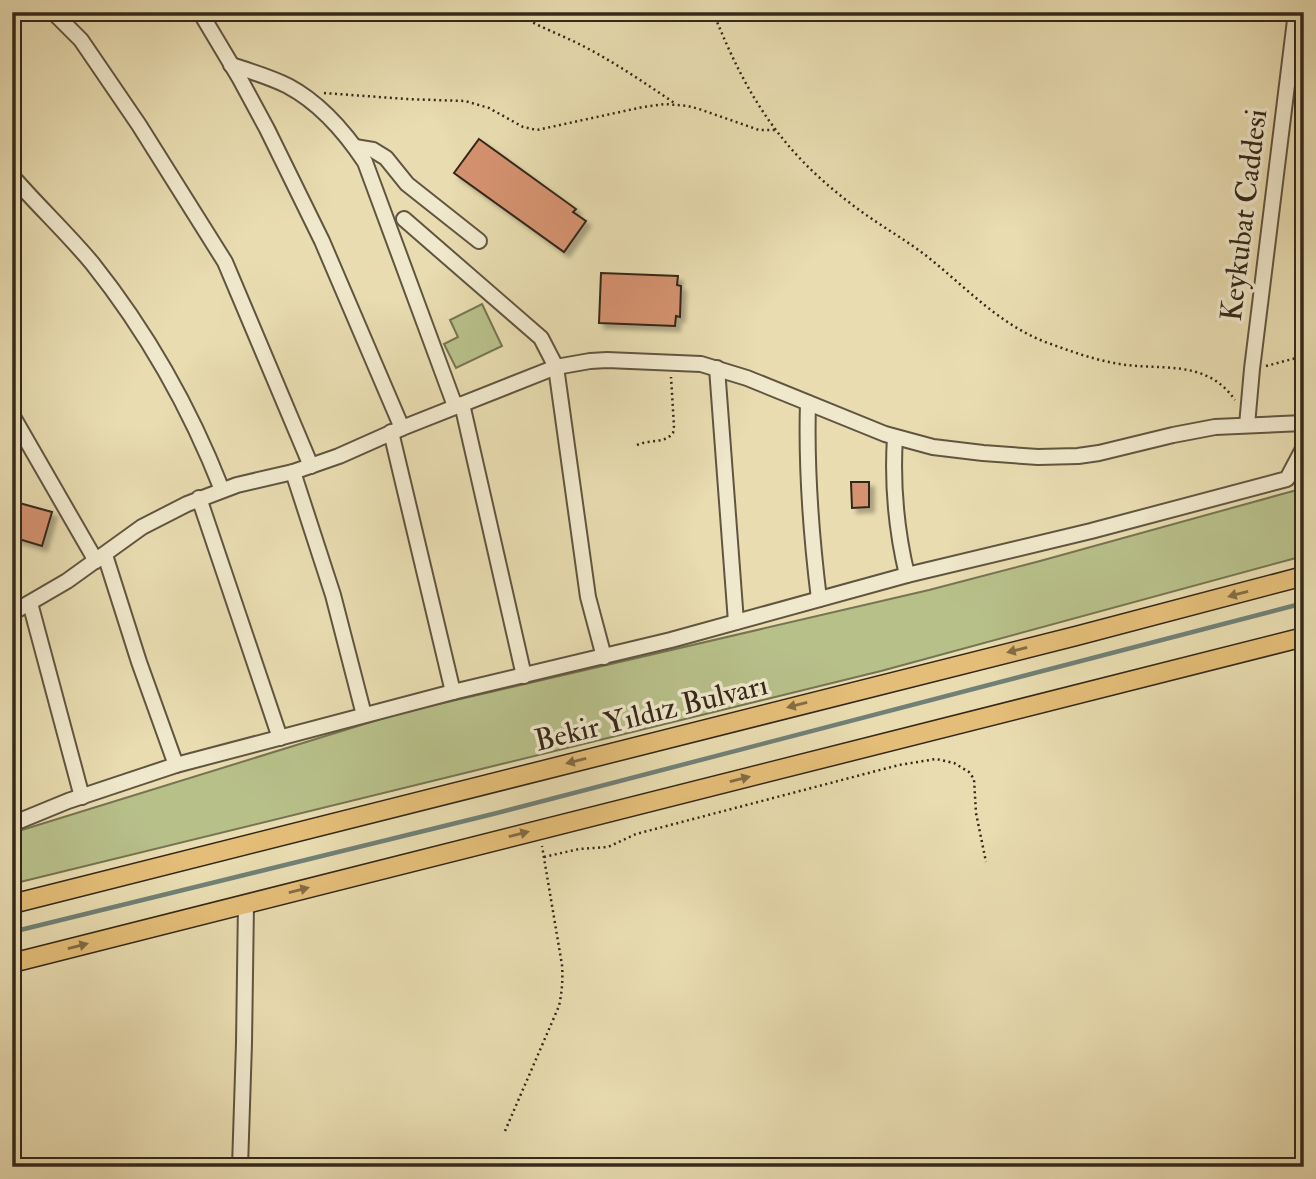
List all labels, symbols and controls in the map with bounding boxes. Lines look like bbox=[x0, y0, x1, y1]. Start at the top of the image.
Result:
street label: Keykubat Caddesi bbox=[1213, 107, 1275, 323]
one-way arrow bbox=[1227, 589, 1249, 600]
one-way arrow bbox=[1006, 645, 1028, 656]
street label: Bekir Yıldız Bulvarı bbox=[531, 666, 771, 760]
one-way arrow bbox=[786, 700, 808, 711]
one-way arrow bbox=[565, 756, 587, 767]
one-way arrow bbox=[729, 773, 751, 784]
one-way arrow bbox=[508, 828, 530, 839]
one-way arrow bbox=[288, 884, 310, 895]
one-way arrow bbox=[68, 940, 90, 951]

